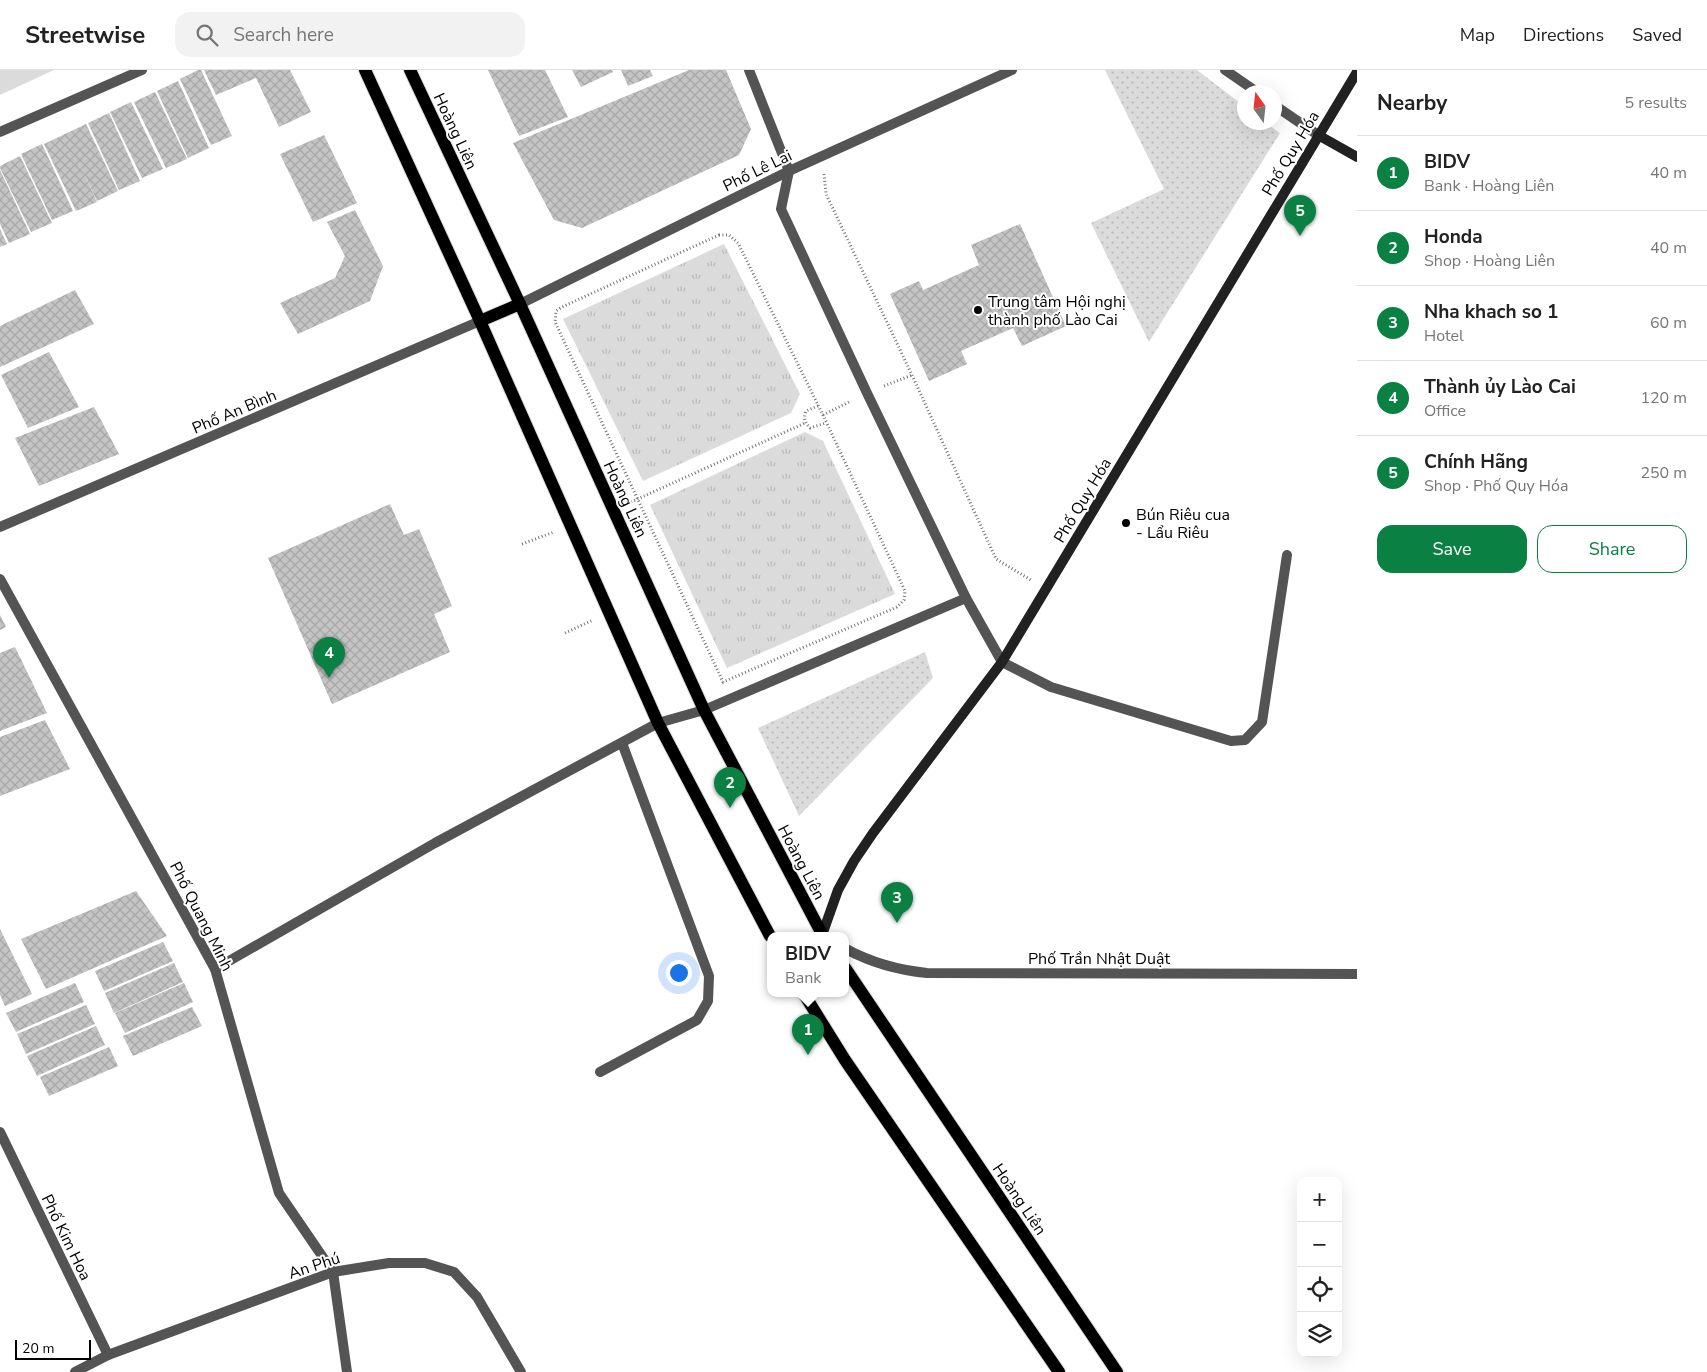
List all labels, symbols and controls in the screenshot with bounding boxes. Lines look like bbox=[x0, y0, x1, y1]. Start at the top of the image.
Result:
search box bbox=[175, 12, 525, 57]
text: Streetwise bbox=[25, 19, 145, 51]
icon: search bbox=[193, 21, 221, 49]
text: Search here bbox=[233, 22, 334, 48]
text: Map bbox=[1460, 23, 1495, 47]
text: Directions bbox=[1523, 23, 1604, 47]
text: Saved bbox=[1632, 23, 1682, 47]
north arrow bbox=[1237, 85, 1282, 130]
text: Nearby bbox=[1377, 89, 1447, 117]
street label: Hoàng Liên bbox=[428, 90, 482, 173]
text: 5 results bbox=[1625, 92, 1687, 114]
street label: Phố Quy Hóa bbox=[1257, 107, 1325, 200]
street label: Phố Lê Lai bbox=[719, 145, 796, 197]
text: BIDV bbox=[1424, 149, 1470, 175]
text: 1 bbox=[1388, 162, 1398, 184]
text: 40 m bbox=[1650, 162, 1687, 184]
text: Bank · Hoàng Liên bbox=[1424, 175, 1554, 197]
pin: 5 bbox=[1284, 195, 1316, 236]
text: Honda bbox=[1424, 224, 1483, 250]
text: 2 bbox=[1388, 237, 1398, 259]
text: 40 m bbox=[1650, 237, 1687, 259]
text: Shop · Hoàng Liên bbox=[1424, 250, 1555, 272]
place label: Trung tâm Hội nghị thành phố Lào Cai bbox=[988, 291, 1126, 331]
text: Nha khach so 1 bbox=[1424, 299, 1559, 325]
marker: Trung tâm Hội nghị thành phố Lào Cai bbox=[972, 304, 984, 316]
text: 3 bbox=[1388, 312, 1398, 334]
text: 60 m bbox=[1650, 312, 1687, 334]
text: Hotel bbox=[1424, 325, 1464, 347]
text: Thành ủy Lào Cai bbox=[1424, 374, 1576, 400]
street label: Phố An Bình bbox=[189, 384, 280, 440]
text: 4 bbox=[1388, 387, 1398, 409]
text: 120 m bbox=[1640, 387, 1687, 409]
text: Office bbox=[1424, 400, 1466, 422]
text: Chính Hãng bbox=[1424, 449, 1528, 475]
street label: Phố Quy Hóa bbox=[1049, 454, 1117, 547]
street label: Hoàng Liên bbox=[598, 458, 652, 541]
text: 5 bbox=[1388, 462, 1398, 484]
text: 250 m bbox=[1640, 462, 1687, 484]
text: Shop · Phố Quy Hóa bbox=[1424, 475, 1568, 497]
place label: Bún Riêu cua - Lẩu Riêu bbox=[1136, 504, 1230, 544]
marker: Bún Riêu cua - Lẩu Riêu bbox=[1120, 517, 1132, 529]
button: Save bbox=[1377, 525, 1527, 573]
button: Share bbox=[1537, 525, 1687, 573]
pin: 4 bbox=[313, 637, 345, 678]
pin: 2 bbox=[714, 767, 746, 808]
street label: Hoàng Liên bbox=[772, 821, 830, 904]
street label: Phố Quang Minh bbox=[164, 858, 238, 975]
pin: 3 bbox=[881, 882, 913, 923]
popup bbox=[767, 932, 849, 997]
text: BIDV bbox=[785, 941, 831, 967]
street label: Phố Trần Nhật Duật bbox=[1028, 948, 1170, 970]
your location bbox=[666, 960, 692, 986]
text: Bank bbox=[785, 967, 821, 989]
pin: 1 bbox=[792, 1014, 824, 1055]
street label: Hoàng Liên bbox=[987, 1159, 1051, 1240]
map controls bbox=[1297, 1177, 1342, 1357]
button: + bbox=[1297, 1177, 1342, 1222]
street label: Phố Kim Hoa bbox=[36, 1191, 96, 1284]
button: − bbox=[1297, 1222, 1342, 1267]
street label: An Phú bbox=[286, 1247, 343, 1285]
button: locate bbox=[1297, 1267, 1342, 1312]
button: layers bbox=[1297, 1312, 1342, 1357]
scale bar bbox=[15, 1337, 91, 1360]
text: 20 m bbox=[22, 1339, 54, 1358]

